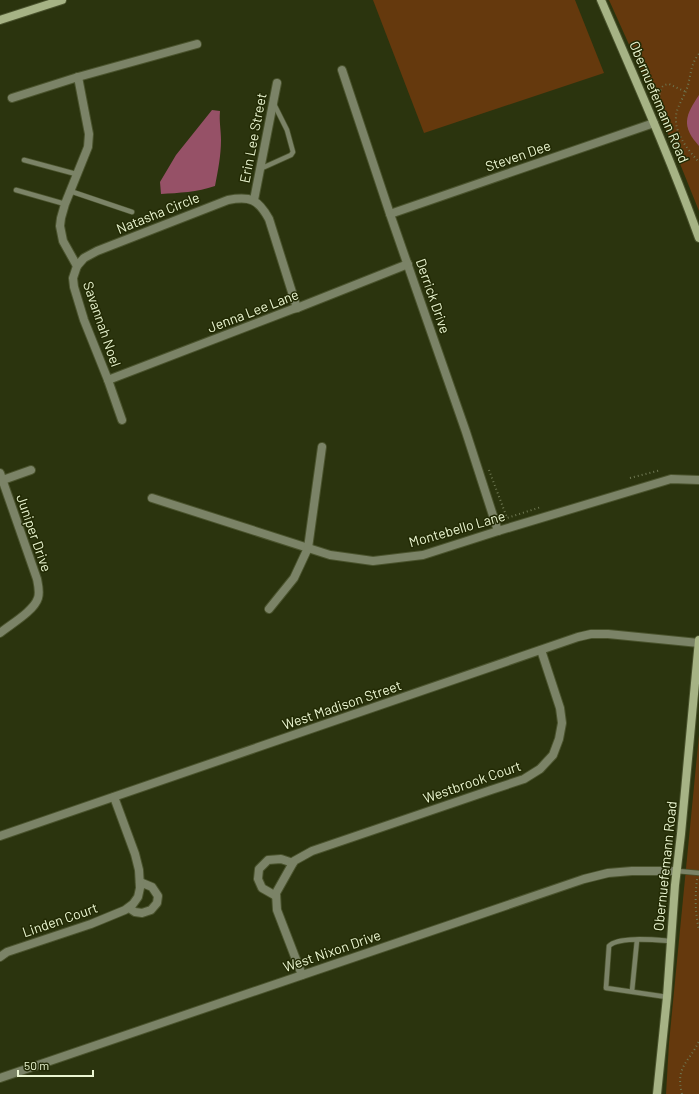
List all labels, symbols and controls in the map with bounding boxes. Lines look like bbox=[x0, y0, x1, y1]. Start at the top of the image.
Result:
street label: Obernuefemann Road bbox=[626, 38, 693, 165]
street label: Erin Lee Street bbox=[235, 91, 270, 184]
street label: Steven Dee bbox=[483, 136, 553, 175]
street label: Natasha Circle bbox=[114, 188, 202, 237]
street label: Derrick Drive bbox=[413, 256, 454, 336]
street label: Savannah Noel bbox=[80, 279, 125, 369]
street label: Jenna Lee Lane bbox=[205, 285, 301, 336]
street label: Juniper Drive bbox=[13, 492, 56, 574]
street label: Montebello Lane bbox=[407, 507, 507, 550]
street label: West Madison Street bbox=[280, 676, 404, 733]
street label: Westbrook Court bbox=[421, 757, 523, 806]
street label: Obernuefemann Road bbox=[649, 800, 680, 932]
street label: Linden Court bbox=[20, 899, 100, 940]
street label: West Nixon Drive bbox=[281, 926, 383, 975]
scale bar bbox=[18, 1052, 93, 1078]
text: 50 m bbox=[24, 1058, 49, 1072]

